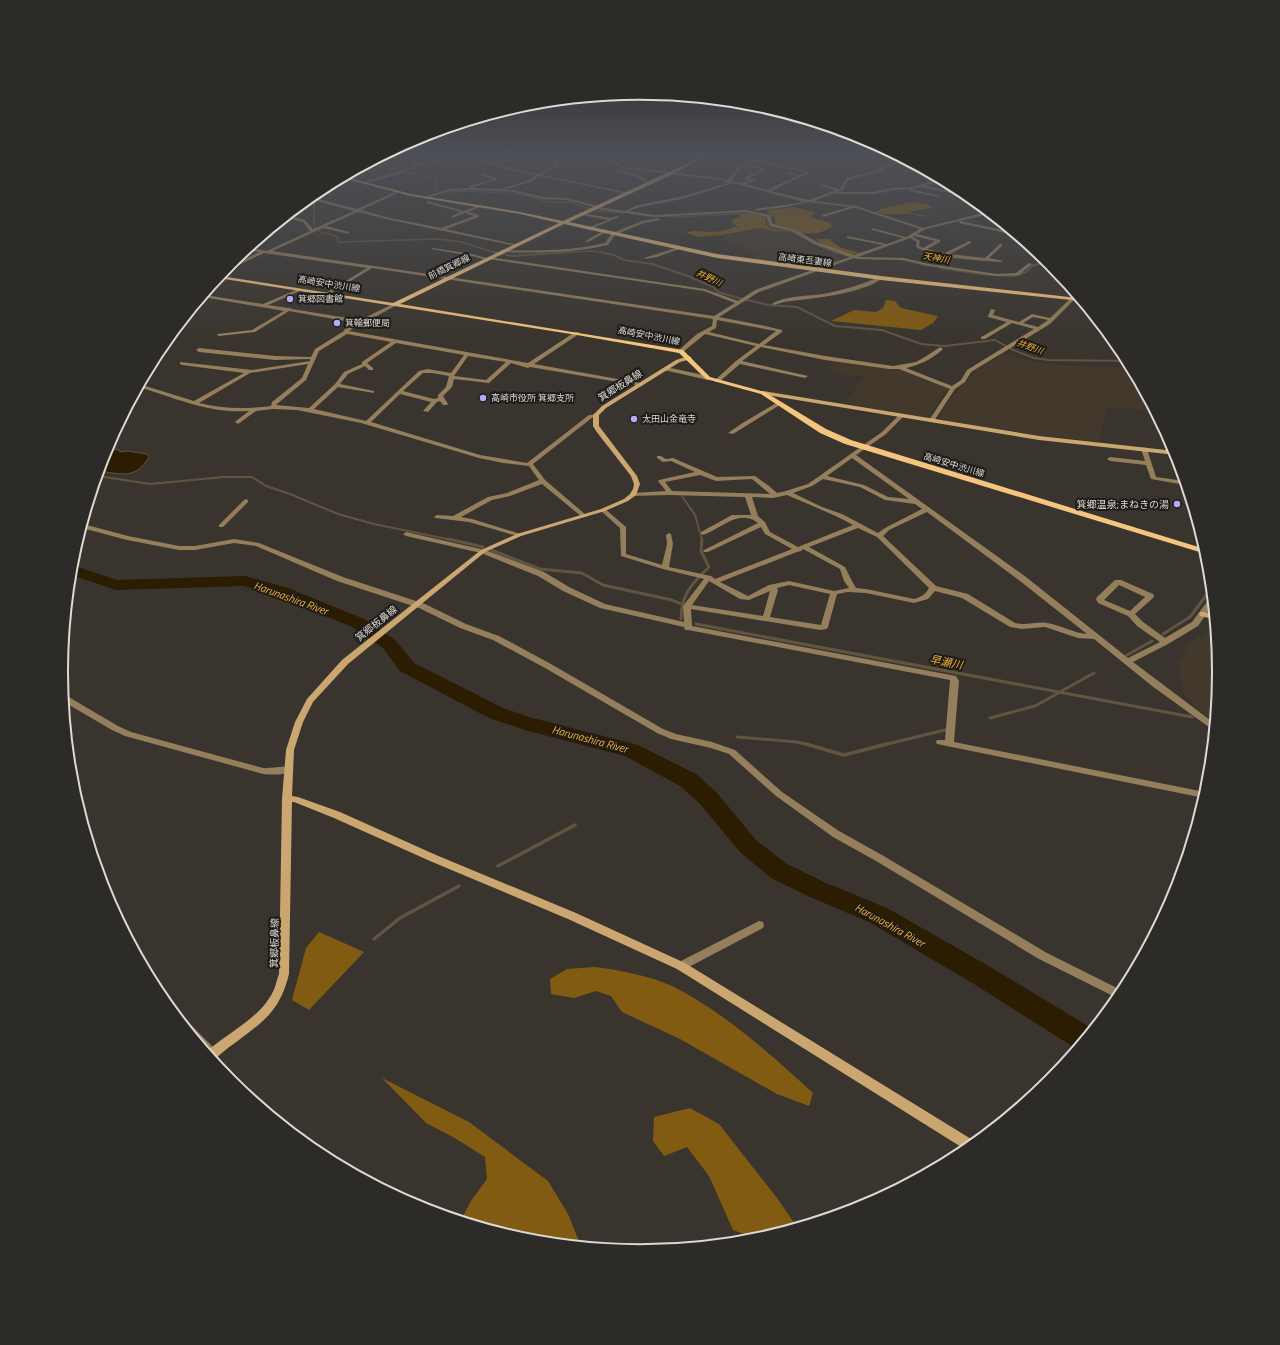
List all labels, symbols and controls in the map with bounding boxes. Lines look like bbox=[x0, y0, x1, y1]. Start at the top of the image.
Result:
water label: 天神川 bbox=[922, 249, 951, 266]
street label: 前橋箕郷線 bbox=[426, 250, 473, 282]
street label: 高崎東吾妻線 bbox=[777, 250, 834, 269]
water label: 井野川 bbox=[694, 266, 725, 290]
street label: 高崎安中渋川線 bbox=[297, 272, 362, 295]
place label: 箕郷図書館 bbox=[298, 292, 343, 305]
marker: 箕郷図書館 bbox=[285, 294, 295, 304]
place label: 箕輪郵便局 bbox=[345, 316, 390, 329]
marker: 箕輪郵便局 bbox=[332, 318, 342, 328]
street label: 高崎安中渋川線 bbox=[617, 323, 682, 348]
water label: 井野川 bbox=[1015, 336, 1046, 358]
street label: 箕郷板鼻線 bbox=[595, 366, 645, 405]
place label: 高崎市役所 箕郷支所 bbox=[491, 391, 574, 404]
marker: 高崎市役所 箕郷支所 bbox=[478, 393, 488, 403]
place label: 太田山金竜寺 bbox=[642, 412, 696, 425]
marker: 太田山金竜寺 bbox=[629, 414, 639, 424]
street label: 高崎安中渋川線 bbox=[922, 449, 987, 480]
place label: 箕郷温泉;まねきの湯 bbox=[1077, 497, 1169, 512]
marker: 箕郷温泉;まねきの湯 bbox=[1172, 499, 1182, 509]
water label: Harunashira River bbox=[252, 577, 332, 619]
street label: 箕郷板鼻線 bbox=[352, 602, 400, 645]
water label: 早瀬川 bbox=[928, 651, 965, 673]
water label: Harunashira River bbox=[550, 721, 631, 757]
water label: Harunashira River bbox=[852, 899, 929, 952]
street label: 箕郷板鼻線 bbox=[267, 918, 282, 968]

